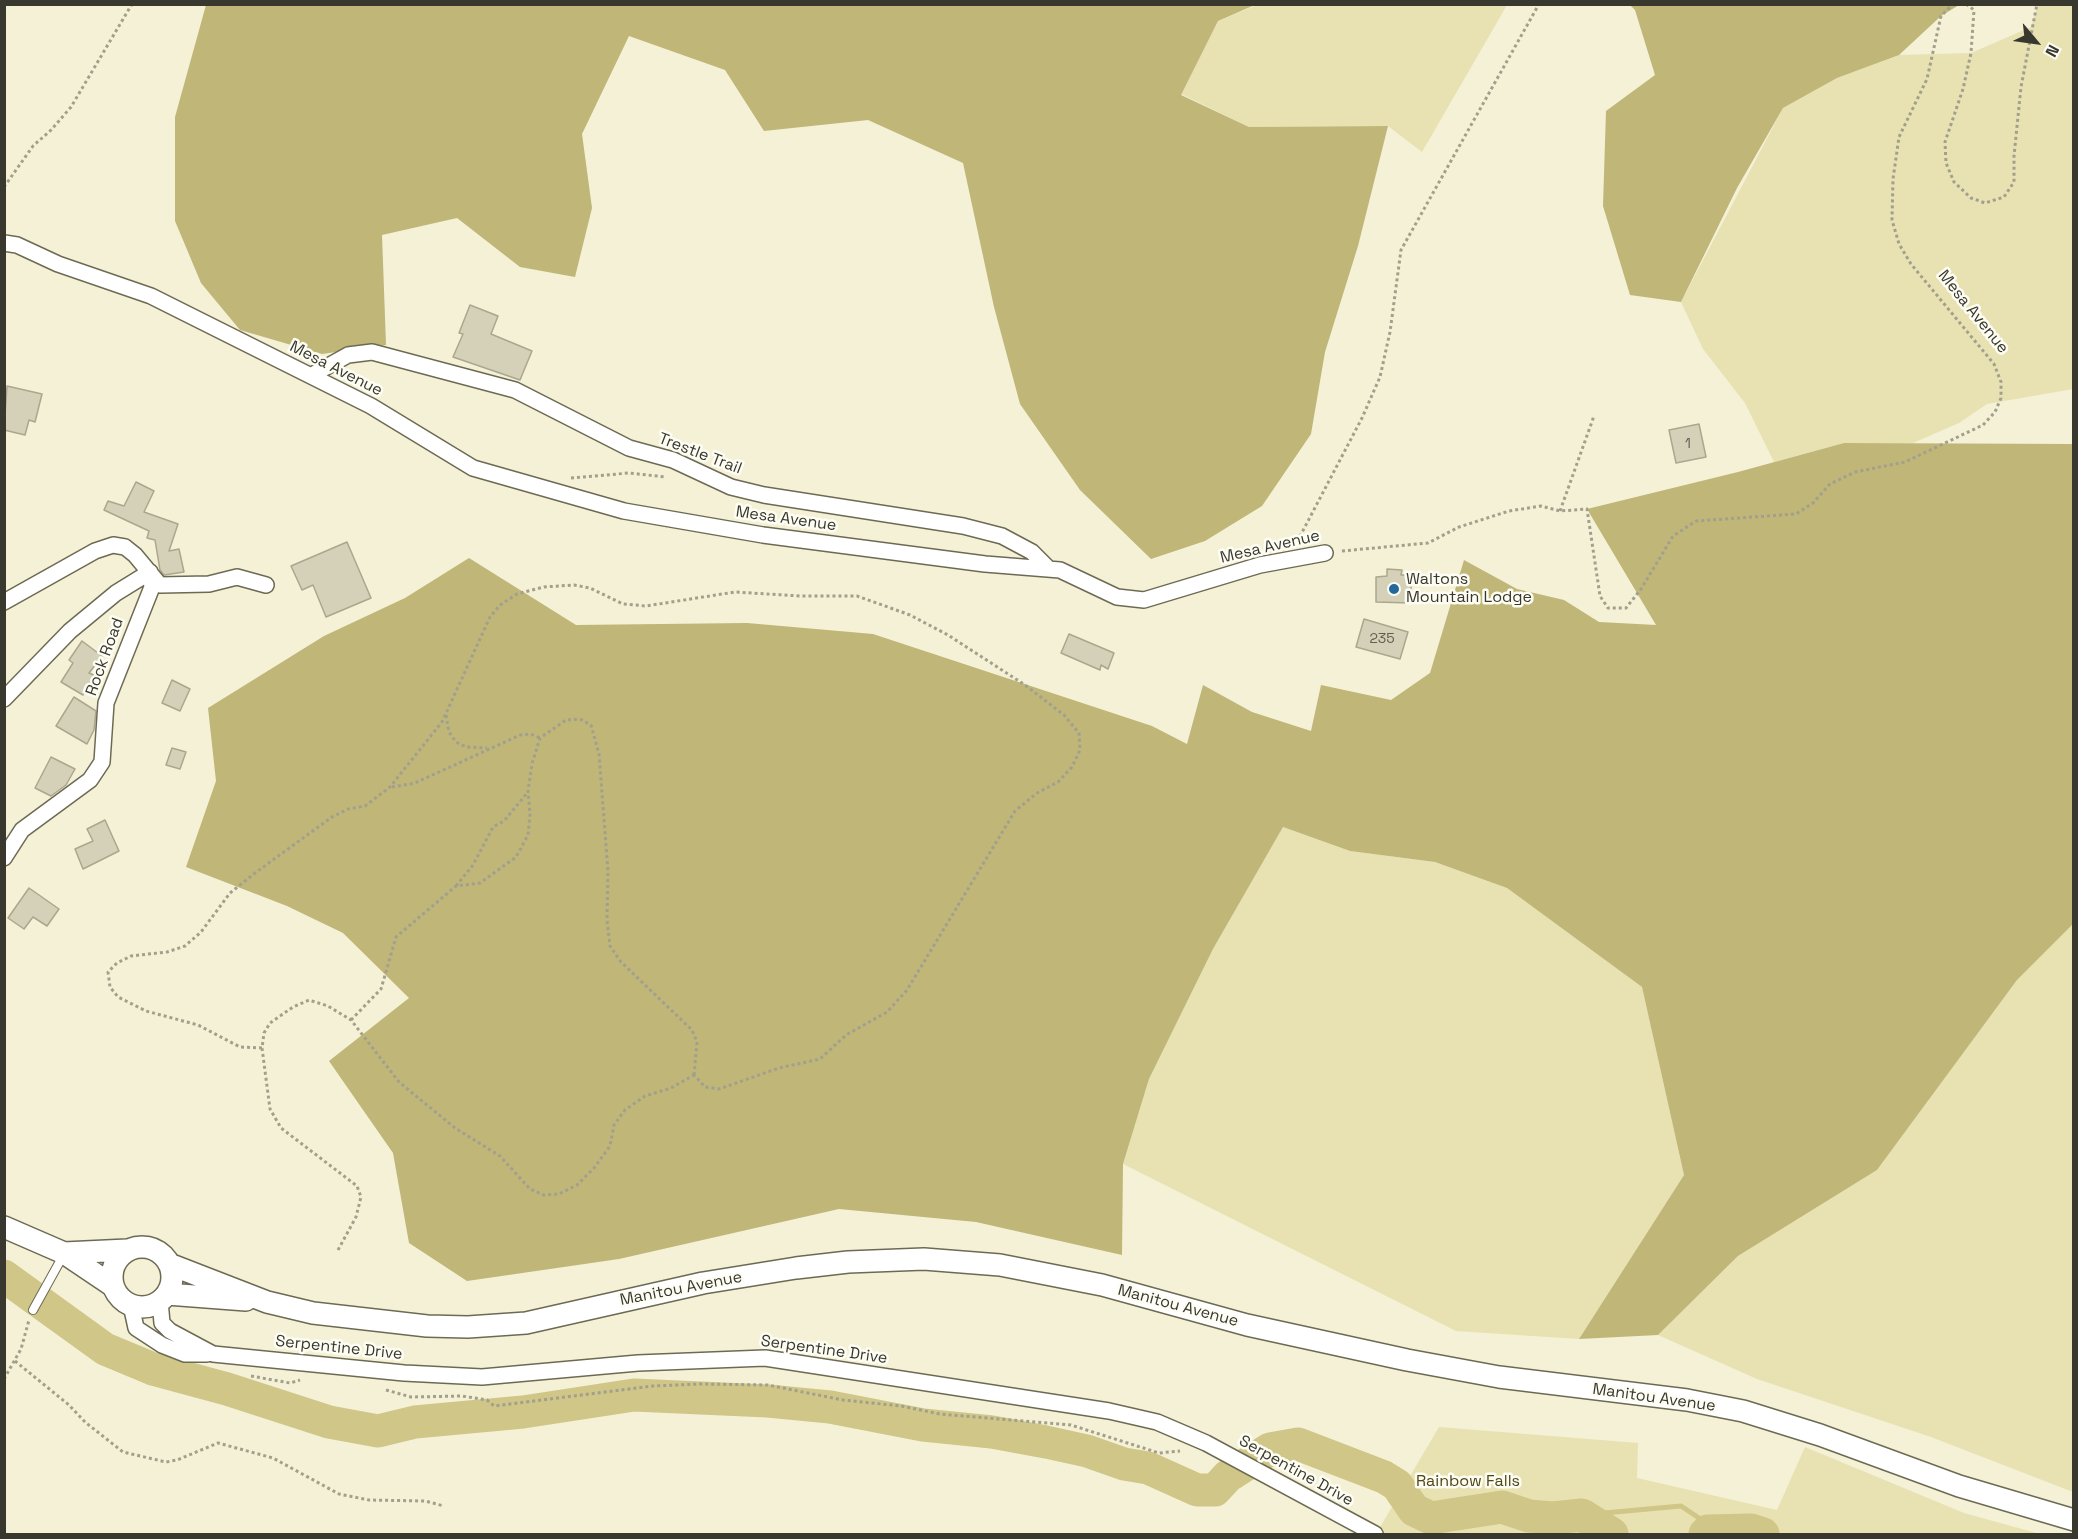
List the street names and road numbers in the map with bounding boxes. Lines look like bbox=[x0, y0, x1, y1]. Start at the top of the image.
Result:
street label: Mesa Avenue bbox=[1934, 267, 2012, 357]
street label: Mesa Avenue bbox=[286, 337, 386, 401]
street label: Trestle Trail bbox=[656, 429, 744, 479]
street label: Mesa Avenue bbox=[734, 502, 838, 536]
street label: Mesa Avenue bbox=[1218, 526, 1322, 568]
street label: Rock Road bbox=[82, 615, 128, 699]
street label: Manitou Avenue bbox=[618, 1268, 744, 1310]
street label: Manitou Avenue bbox=[1116, 1281, 1240, 1331]
street label: Serpentine Drive bbox=[275, 1332, 403, 1364]
street label: Serpentine Drive bbox=[759, 1332, 889, 1368]
street label: Manitou Avenue bbox=[1591, 1380, 1717, 1416]
street label: Serpentine Drive bbox=[1236, 1432, 1356, 1510]

